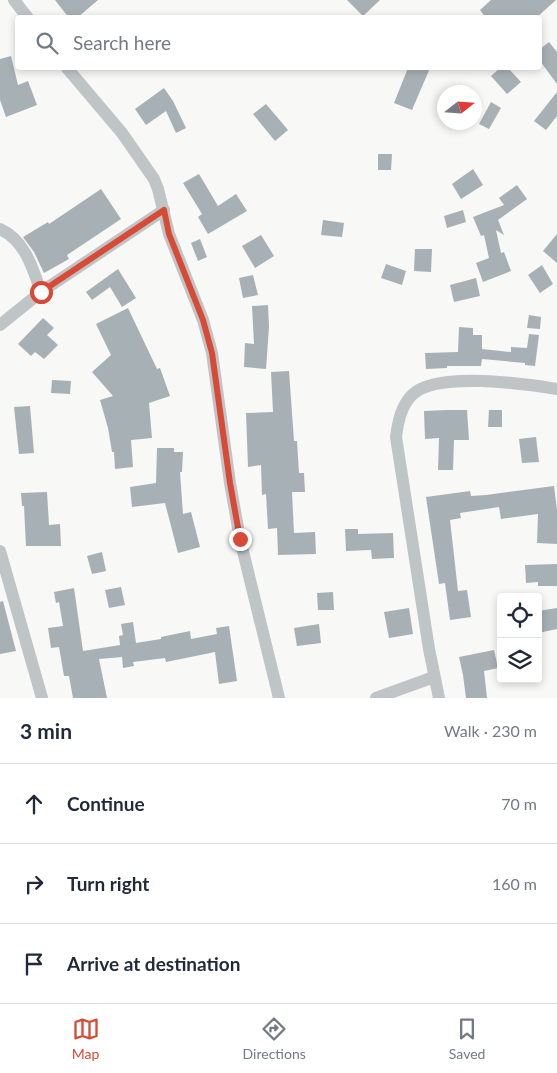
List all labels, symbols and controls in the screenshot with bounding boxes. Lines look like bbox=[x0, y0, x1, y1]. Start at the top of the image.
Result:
search box bbox=[15, 15, 542, 70]
icon: search bbox=[33, 29, 61, 57]
text: Search here bbox=[73, 31, 171, 54]
north arrow bbox=[437, 85, 482, 130]
route start bbox=[30, 281, 53, 304]
route end bbox=[229, 528, 252, 551]
map controls bbox=[497, 593, 542, 683]
button: locate bbox=[497, 593, 542, 638]
button: layers bbox=[497, 638, 542, 683]
text: 3 min bbox=[20, 718, 72, 743]
text: Walk · 230 m bbox=[444, 721, 537, 740]
icon: ahead bbox=[20, 790, 48, 818]
text: Continue bbox=[67, 792, 145, 815]
text: 70 m bbox=[501, 794, 537, 813]
icon: right bbox=[20, 870, 48, 898]
text: Turn right bbox=[67, 872, 149, 895]
text: 160 m bbox=[492, 874, 537, 893]
icon: arrive bbox=[20, 950, 48, 978]
text: Arrive at destination bbox=[67, 952, 240, 975]
tab: Map bbox=[72, 1015, 100, 1062]
tab: Directions bbox=[243, 1015, 306, 1062]
tab: Saved bbox=[449, 1015, 485, 1062]

